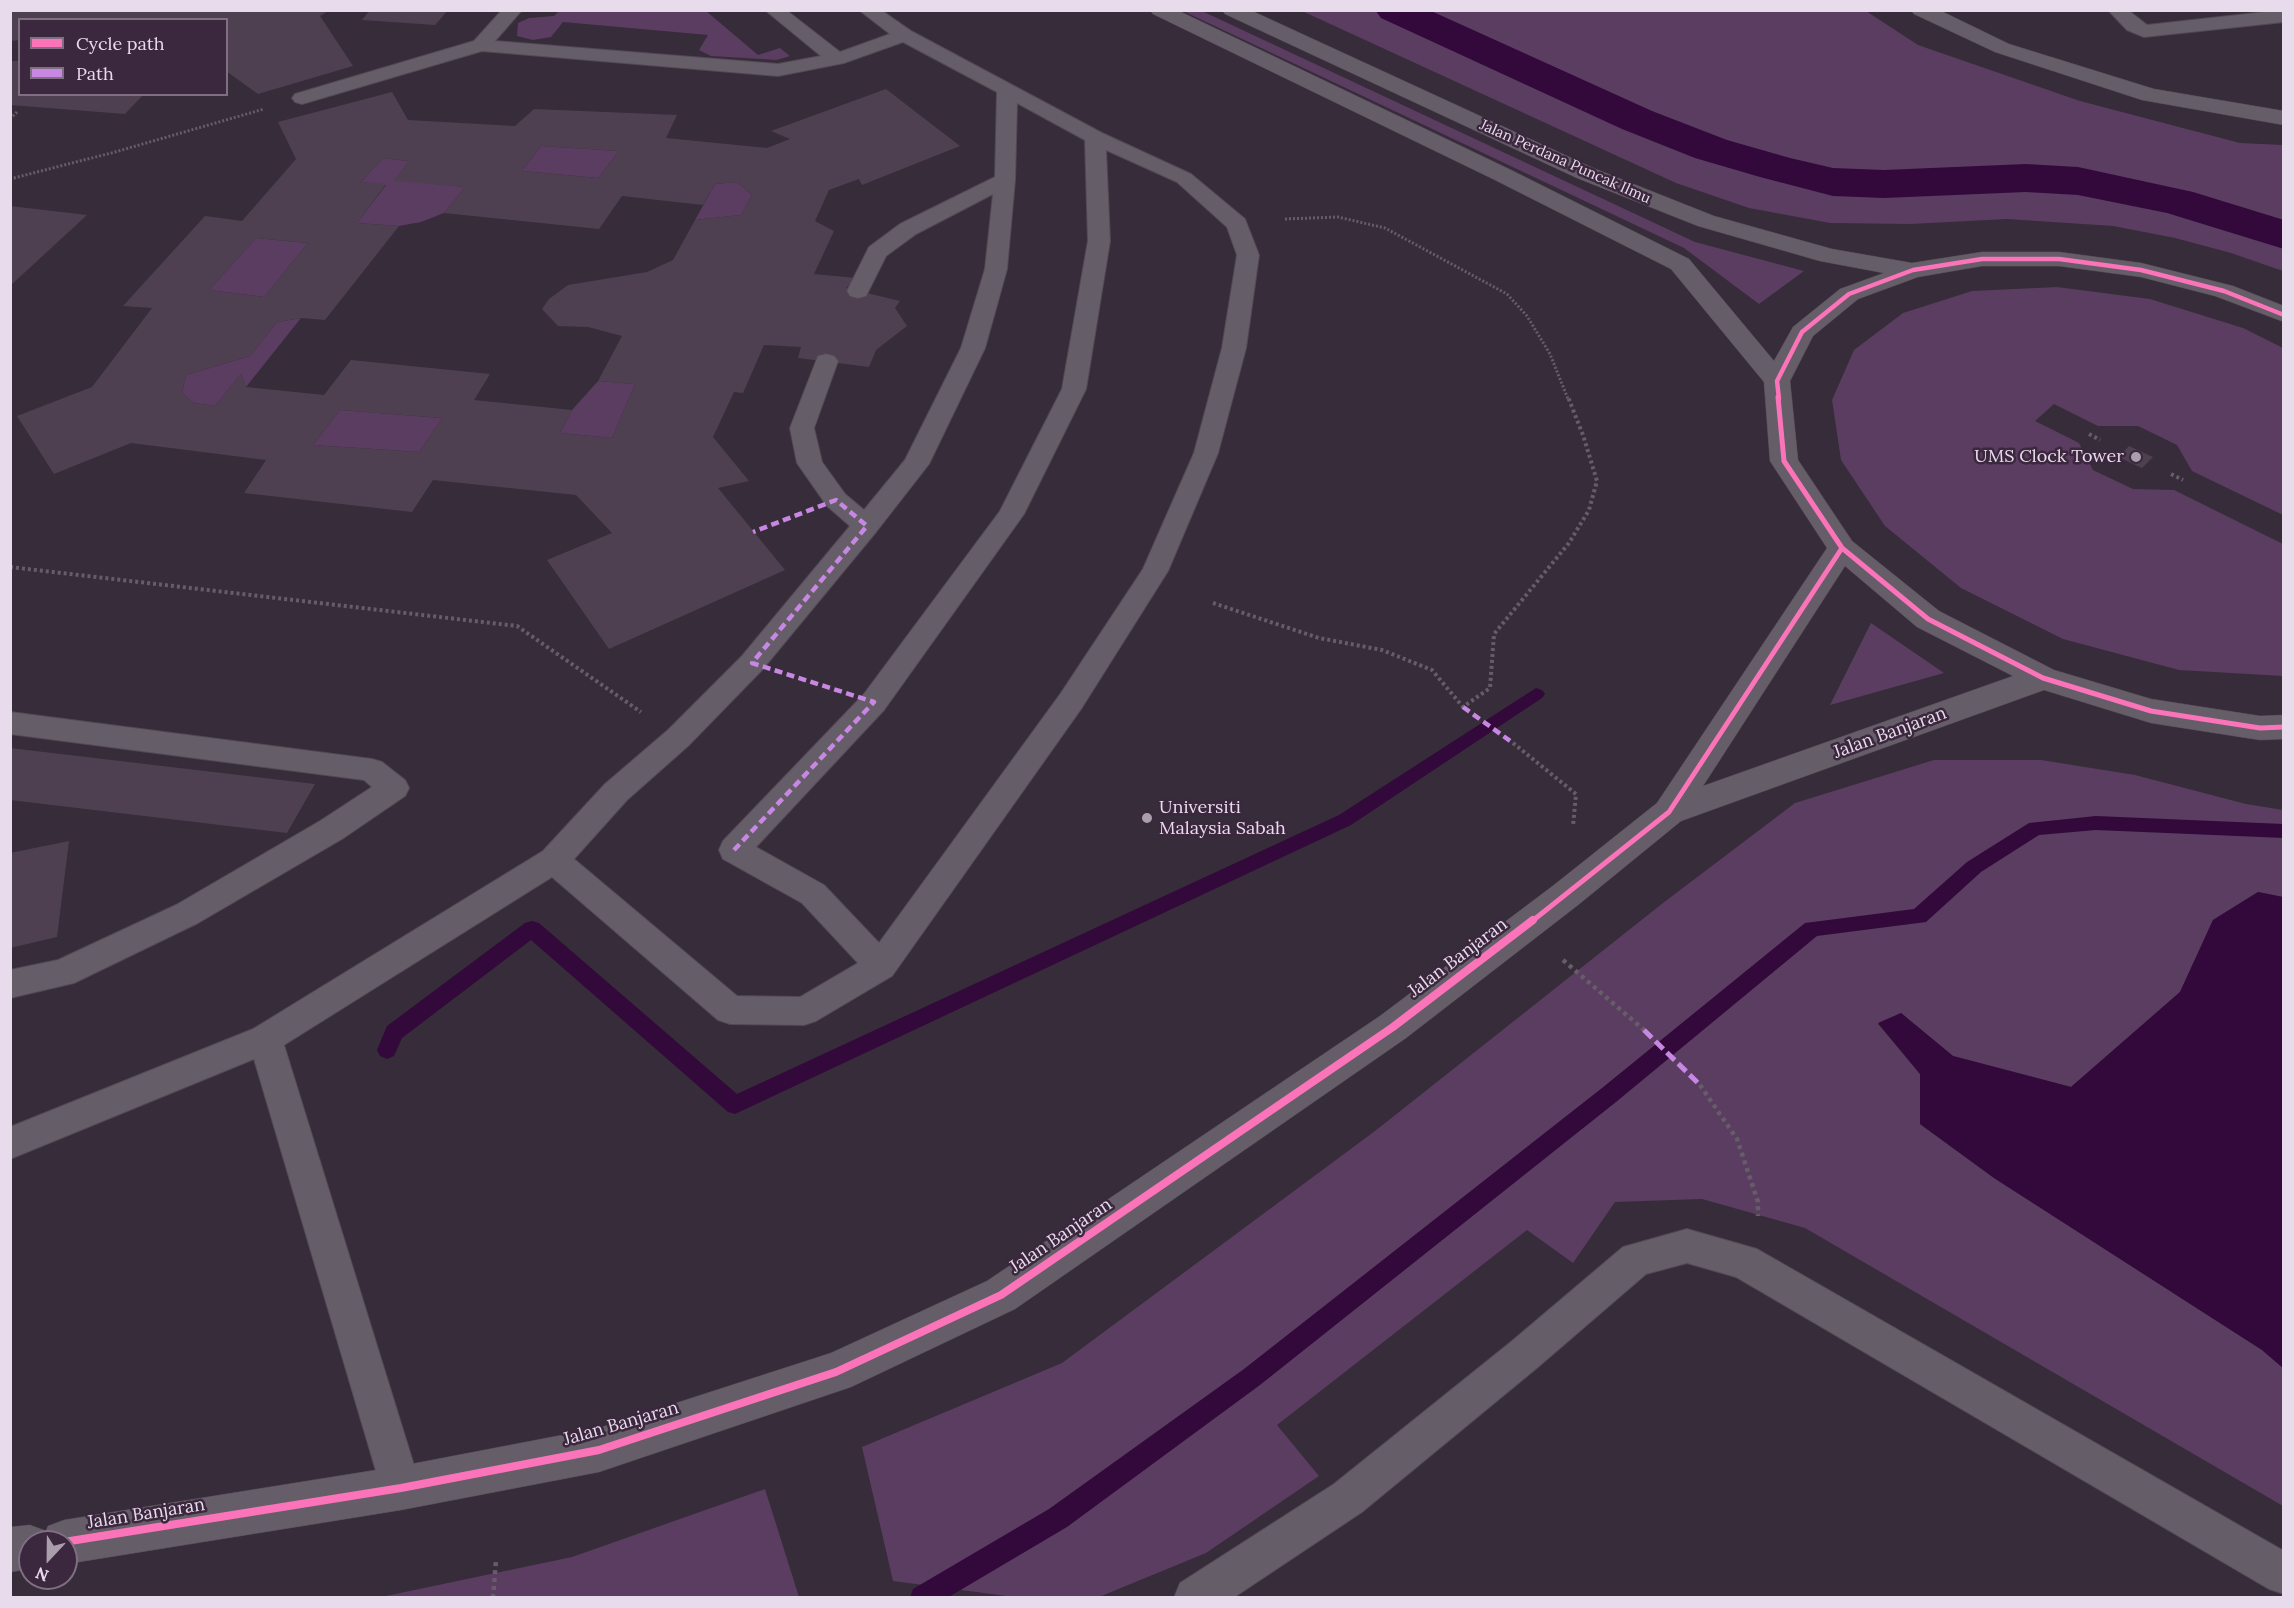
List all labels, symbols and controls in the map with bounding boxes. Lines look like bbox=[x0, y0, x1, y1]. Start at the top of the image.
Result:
legend bbox=[18, 18, 228, 96]
text: Cycle path bbox=[76, 32, 165, 55]
text: Path bbox=[76, 62, 114, 85]
street label: Jalan Perdana Puncak Ilmu bbox=[1477, 116, 1653, 208]
place label: UMS Clock Tower bbox=[1974, 446, 2124, 468]
marker: UMS Clock Tower bbox=[2129, 450, 2143, 464]
street label: Jalan Banjaran bbox=[1831, 703, 1949, 763]
place label: Universiti Malaysia Sabah bbox=[1159, 797, 1286, 840]
marker: Universiti Malaysia Sabah bbox=[1140, 811, 1154, 825]
street label: Jalan Banjaran bbox=[1404, 914, 1512, 1002]
street label: Jalan Banjaran bbox=[1006, 1194, 1116, 1278]
street label: Jalan Banjaran bbox=[561, 1397, 681, 1451]
street label: Jalan Banjaran bbox=[86, 1494, 206, 1534]
north arrow bbox=[18, 1530, 78, 1590]
text: N bbox=[33, 1563, 51, 1586]

